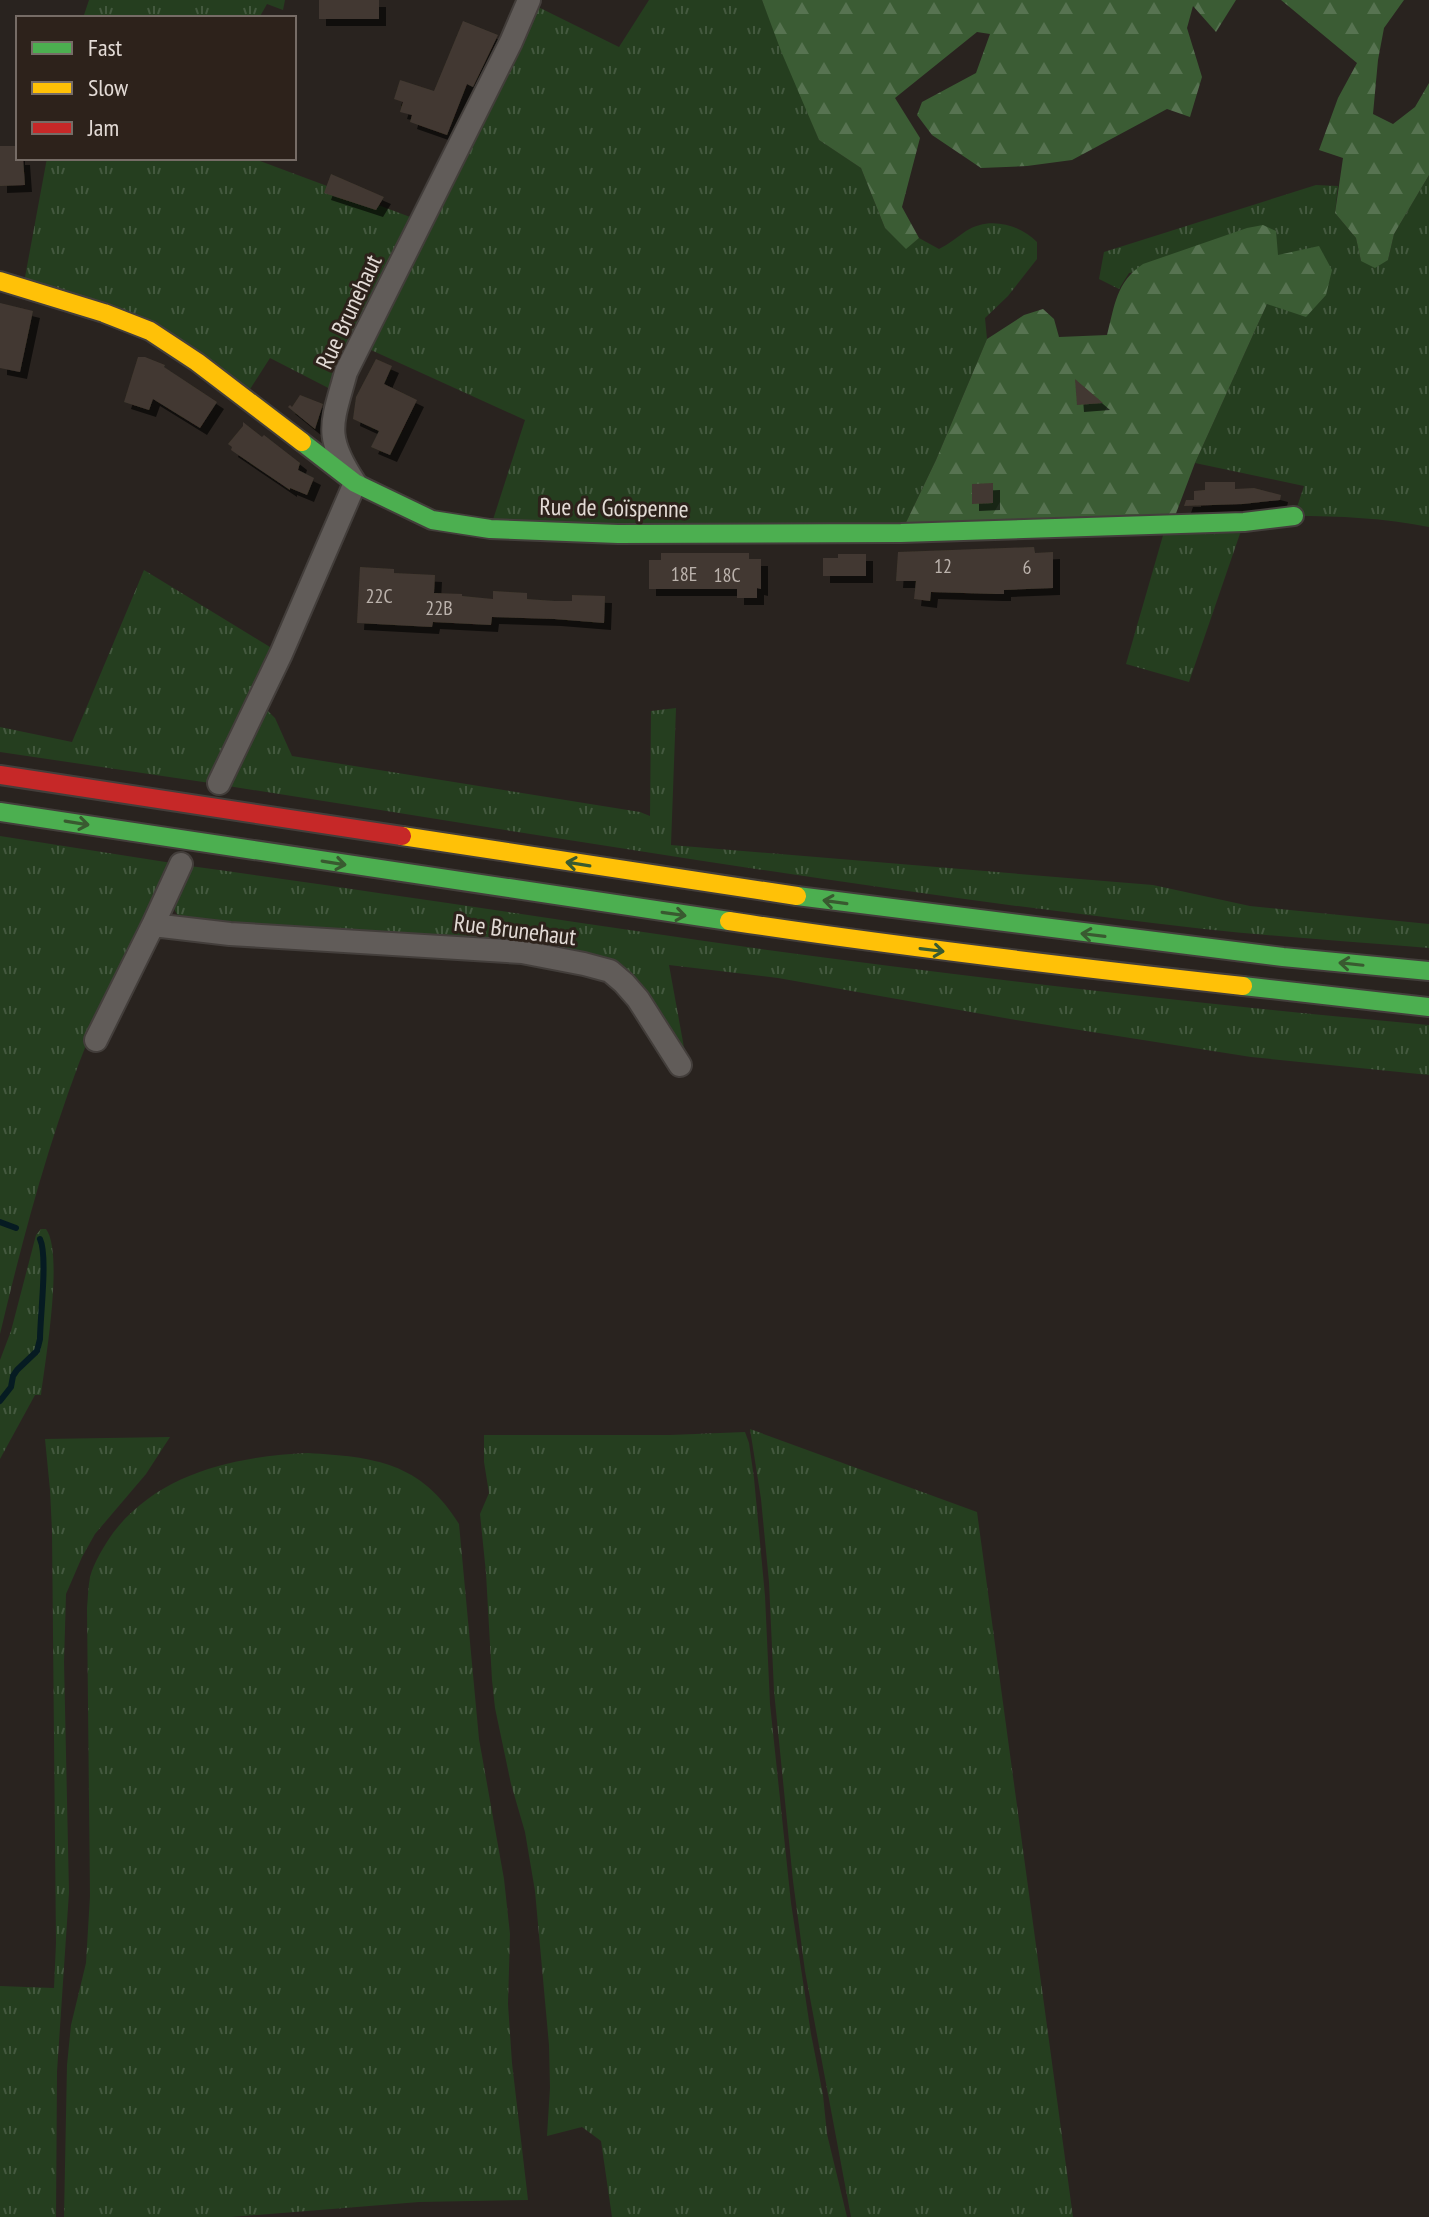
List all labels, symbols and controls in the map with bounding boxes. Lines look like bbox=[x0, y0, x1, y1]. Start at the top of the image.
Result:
legend bbox=[16, 16, 296, 160]
text: Fast bbox=[88, 32, 123, 63]
text: Slow bbox=[88, 72, 129, 103]
text: Jam bbox=[87, 112, 119, 143]
street label: Rue Brunehaut bbox=[309, 249, 389, 374]
street label: Rue de Goïspenne bbox=[539, 491, 689, 524]
house number: 12 bbox=[934, 553, 952, 579]
house number: 6 bbox=[1023, 554, 1032, 580]
house number: 18E bbox=[671, 561, 697, 587]
house number: 18C bbox=[713, 562, 741, 588]
house number: 22C bbox=[365, 583, 393, 609]
house number: 22B bbox=[425, 595, 453, 621]
one-way arrow bbox=[64, 816, 89, 831]
one-way arrow bbox=[321, 856, 346, 871]
one-way arrow bbox=[566, 856, 591, 871]
one-way arrow bbox=[823, 894, 848, 909]
street label: Rue Brunehaut bbox=[452, 907, 578, 952]
one-way arrow bbox=[661, 907, 686, 922]
one-way arrow bbox=[1080, 927, 1107, 942]
one-way arrow bbox=[919, 943, 944, 958]
one-way arrow bbox=[1338, 956, 1365, 971]

